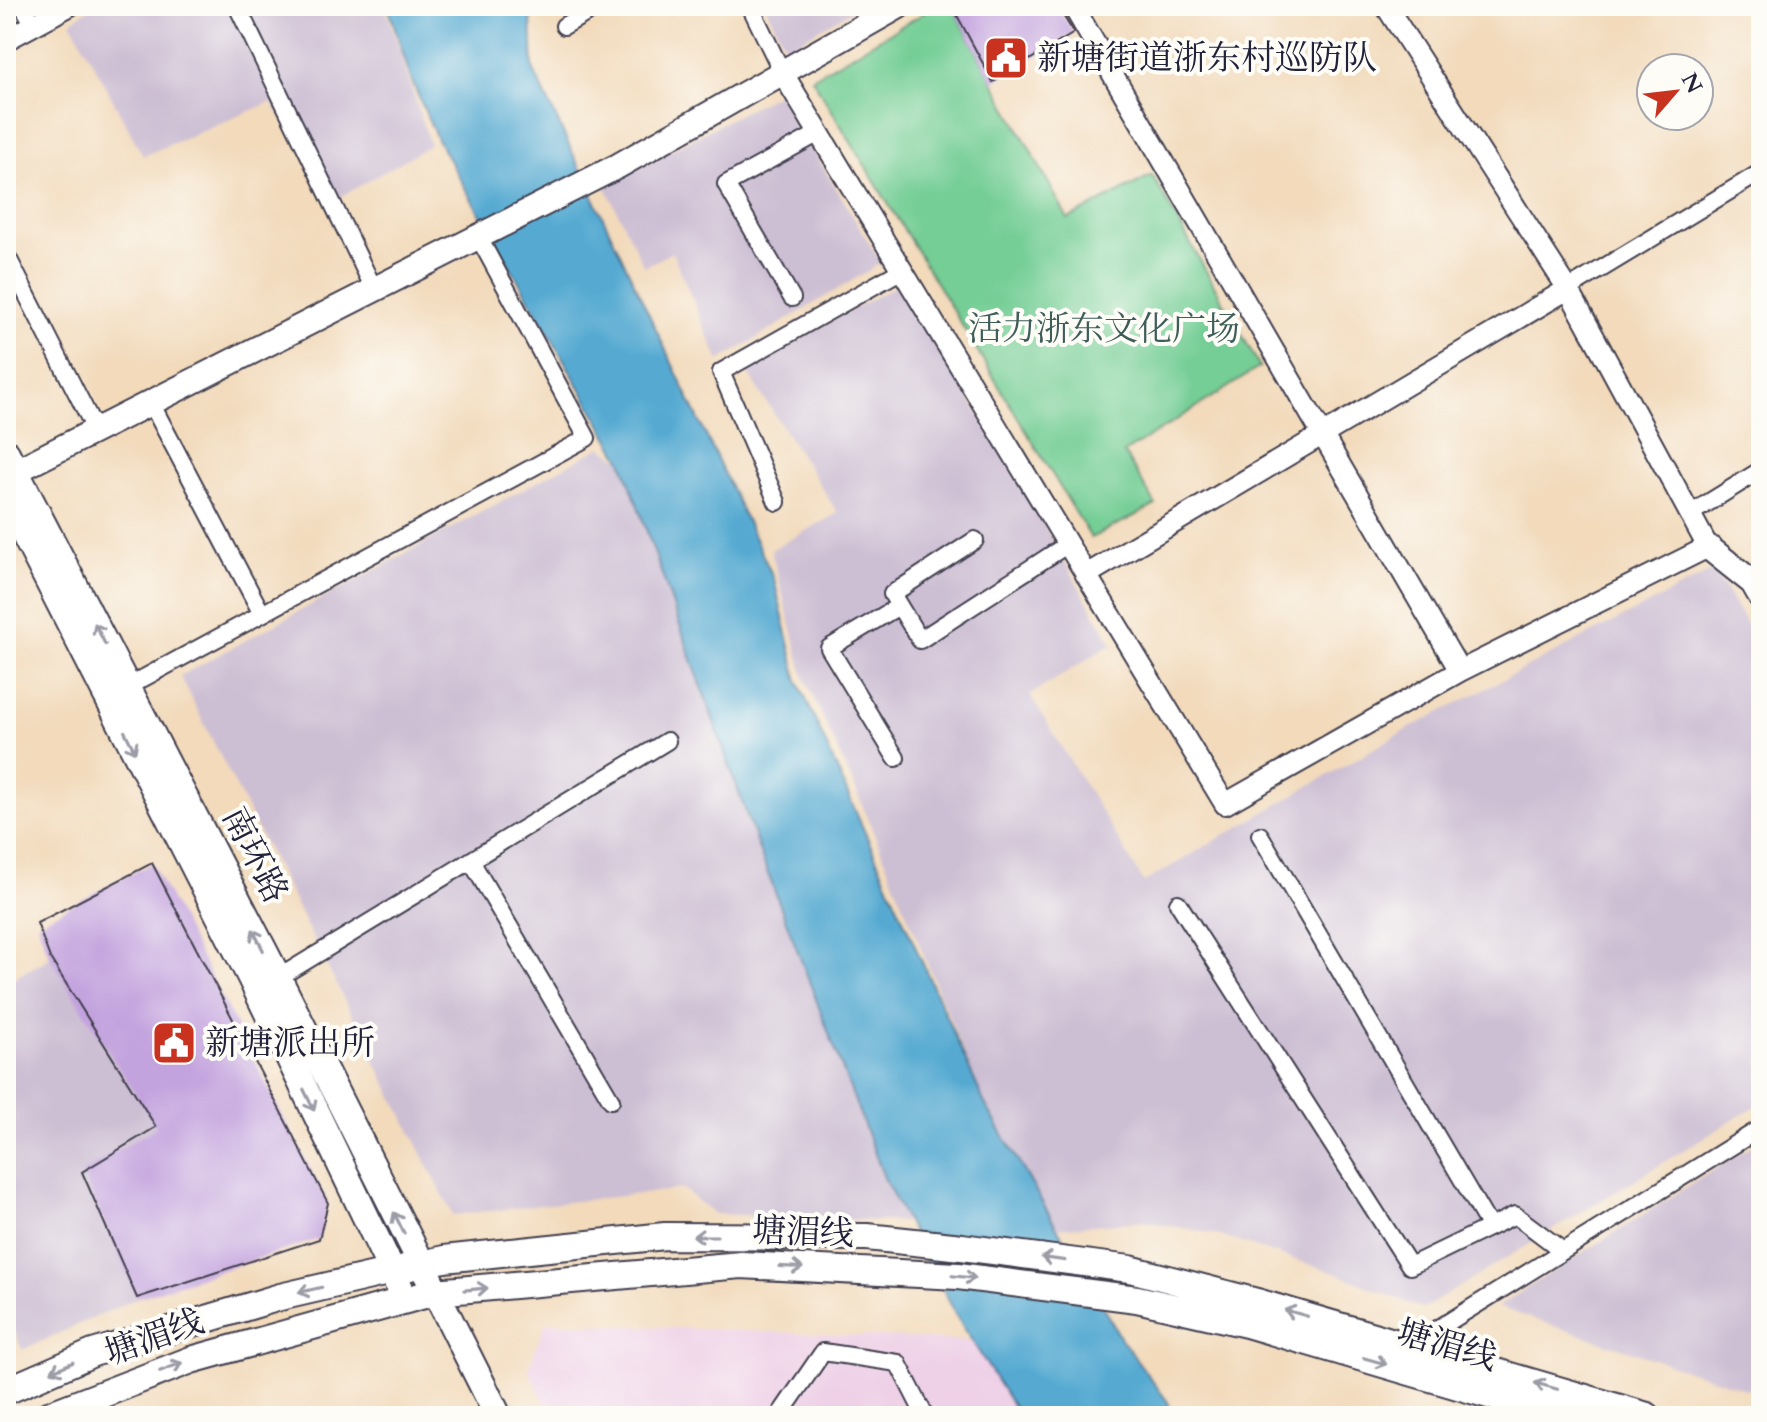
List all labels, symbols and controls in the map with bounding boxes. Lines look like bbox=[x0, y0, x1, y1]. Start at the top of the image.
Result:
public building icon: 新塘街道浙东村巡防队 bbox=[982, 34, 1030, 82]
place label: 新塘街道浙东村巡防队 bbox=[1037, 35, 1377, 81]
north arrow bbox=[1635, 52, 1715, 132]
text: N bbox=[1674, 68, 1710, 99]
park label: 活力浙东文化广场 bbox=[968, 306, 1240, 352]
one-way arrow bbox=[92, 623, 107, 647]
one-way arrow bbox=[123, 730, 139, 754]
street label: 南环路 bbox=[211, 799, 299, 911]
one-way arrow bbox=[250, 928, 266, 952]
public building icon: 新塘派出所 bbox=[150, 1019, 198, 1067]
place label: 新塘派出所 bbox=[205, 1020, 375, 1066]
one-way arrow bbox=[302, 1088, 317, 1112]
street label: 塘湄线 bbox=[751, 1207, 855, 1257]
one-way arrow bbox=[391, 1211, 407, 1235]
one-way arrow bbox=[692, 1228, 719, 1244]
one-way arrow bbox=[1040, 1251, 1066, 1266]
one-way arrow bbox=[777, 1260, 804, 1275]
one-way arrow bbox=[950, 1270, 977, 1285]
one-way arrow bbox=[462, 1281, 489, 1296]
one-way arrow bbox=[298, 1283, 323, 1298]
street label: 塘湄线 bbox=[98, 1298, 210, 1376]
one-way arrow bbox=[1284, 1305, 1310, 1320]
street label: 塘湄线 bbox=[1392, 1309, 1502, 1381]
one-way arrow bbox=[1361, 1354, 1387, 1369]
one-way arrow bbox=[158, 1359, 183, 1373]
one-way arrow bbox=[50, 1360, 75, 1375]
one-way arrow bbox=[1533, 1378, 1559, 1393]

